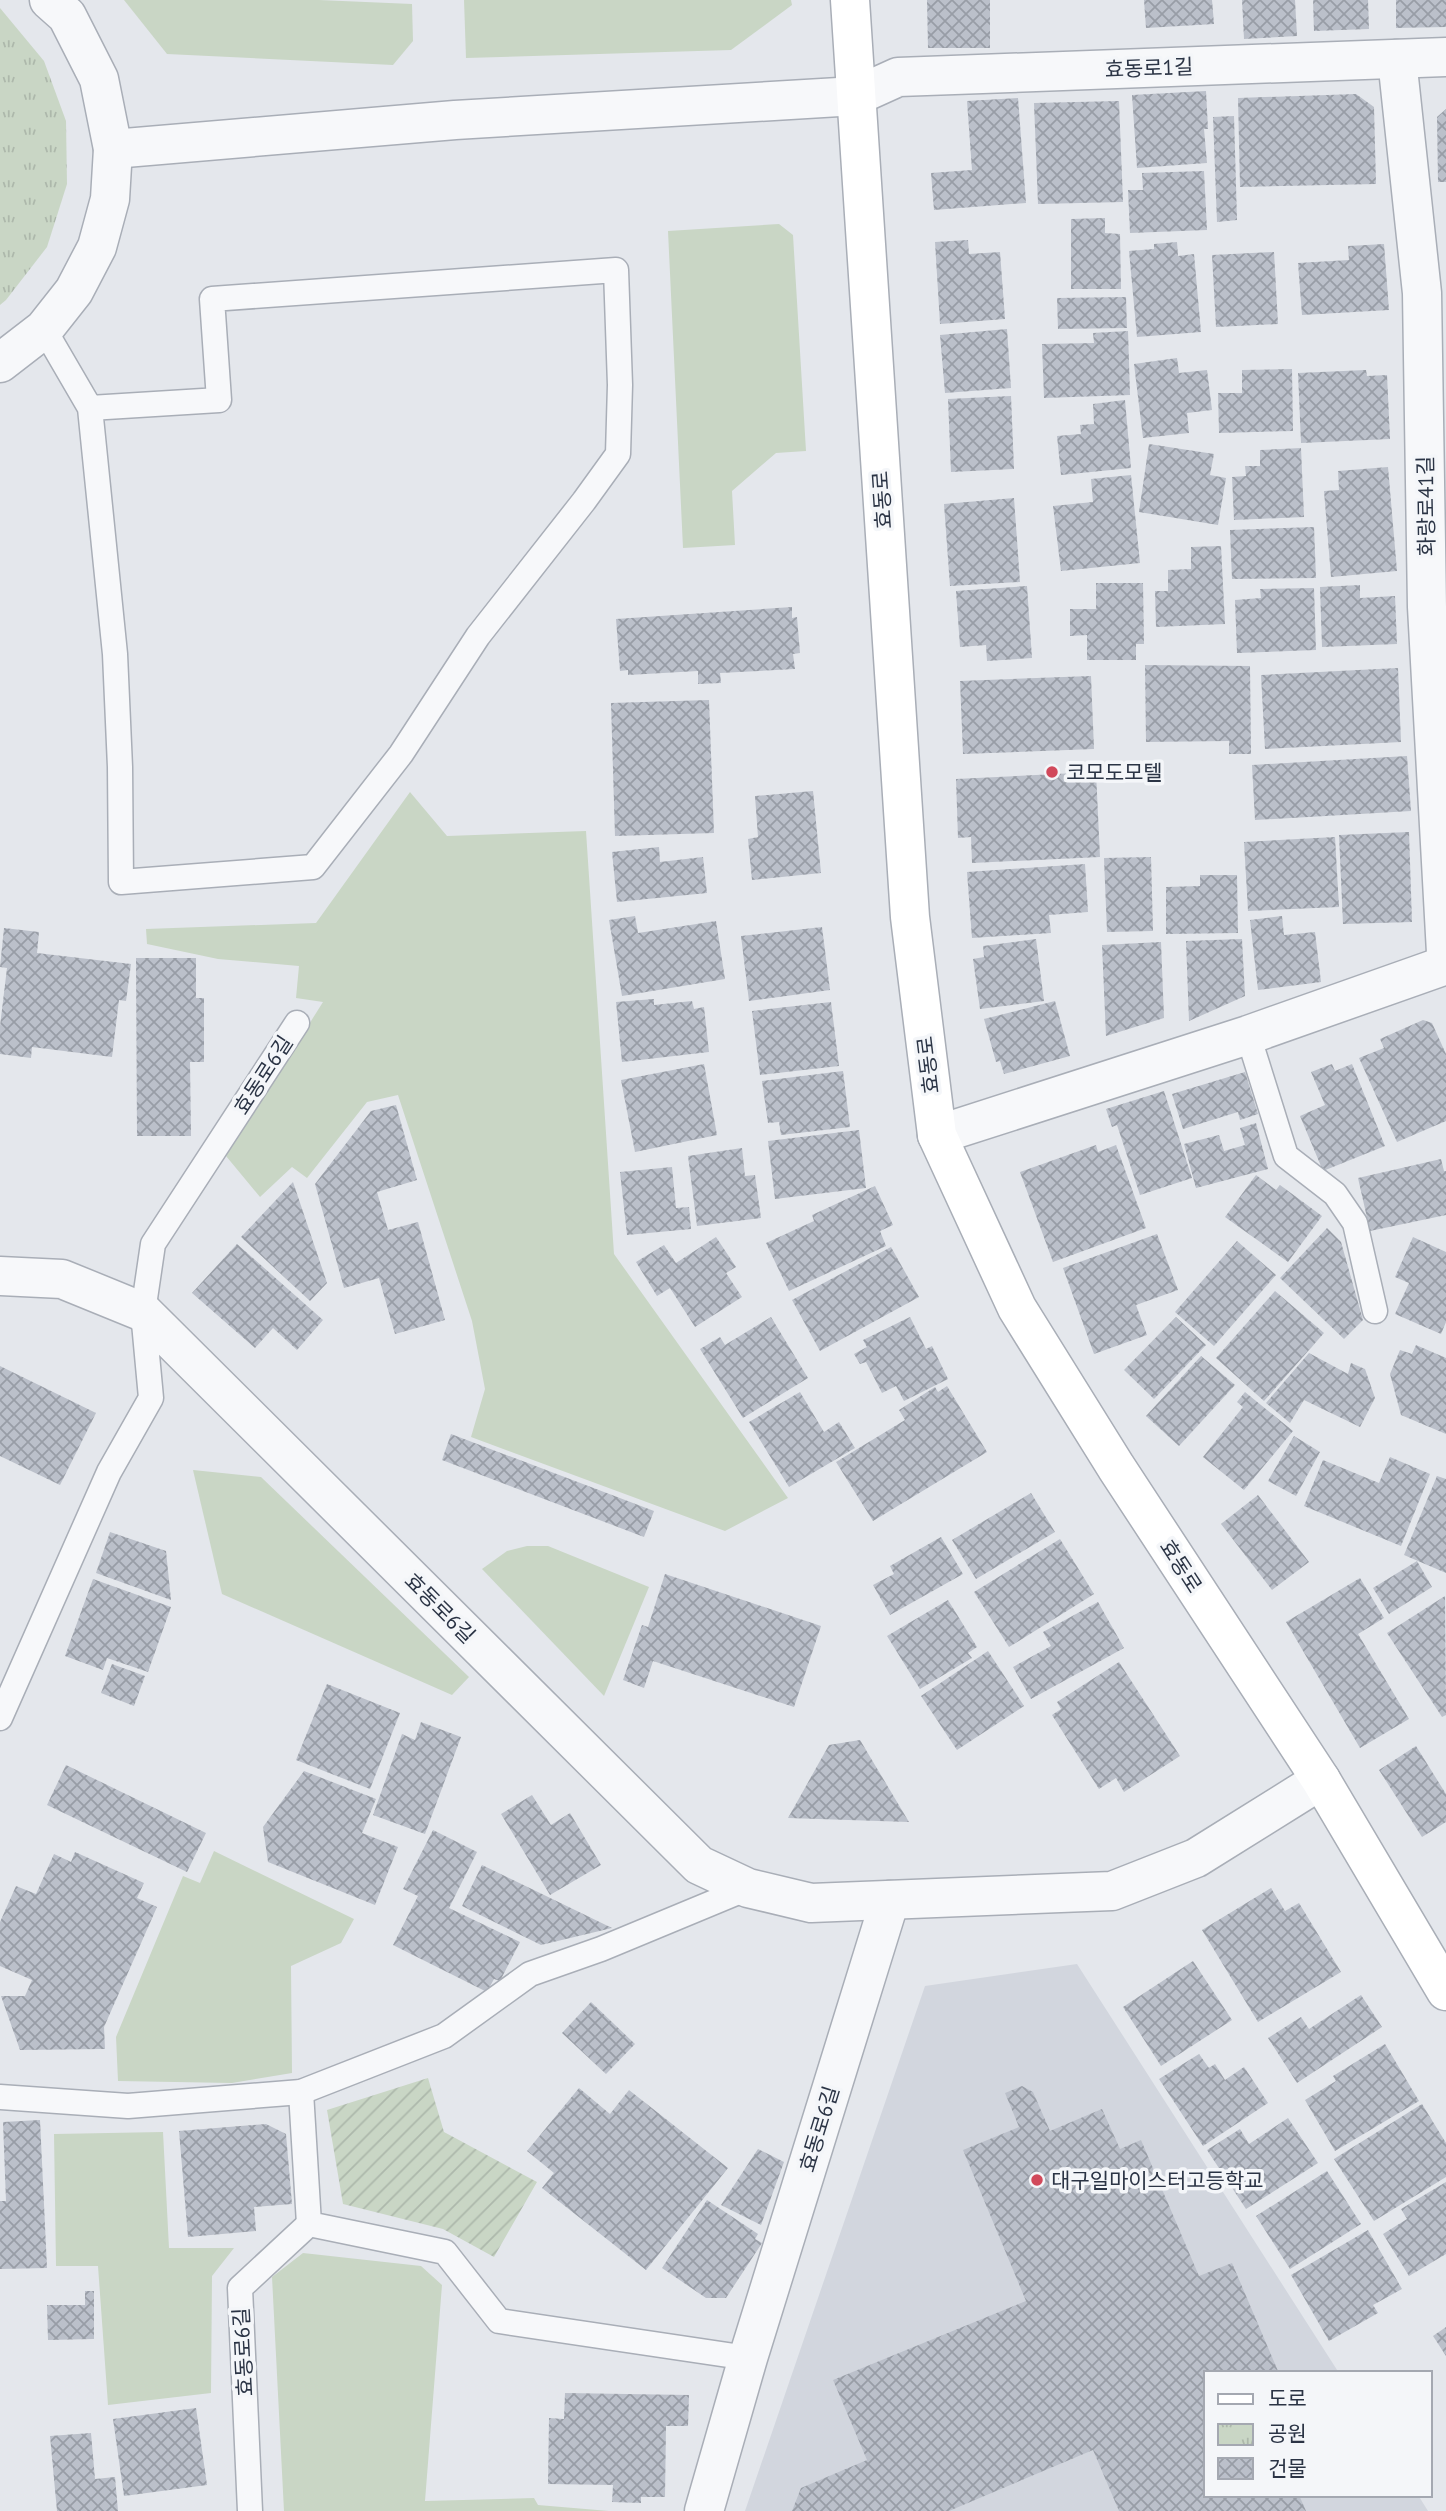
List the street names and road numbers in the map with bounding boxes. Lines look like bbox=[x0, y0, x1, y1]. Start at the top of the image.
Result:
street label: 효동로1길 bbox=[1104, 53, 1194, 83]
street label: 화랑로41길 bbox=[1412, 456, 1440, 556]
street label: 효동로 bbox=[867, 470, 897, 530]
street label: 효동로6길 bbox=[228, 1030, 298, 1120]
street label: 효동로 bbox=[911, 1035, 945, 1095]
street label: 효동로 bbox=[1154, 1534, 1208, 1598]
street label: 효동로6길 bbox=[399, 1567, 481, 1649]
street label: 효동로6길 bbox=[793, 2083, 845, 2175]
street label: 효동로6길 bbox=[227, 2307, 259, 2397]

